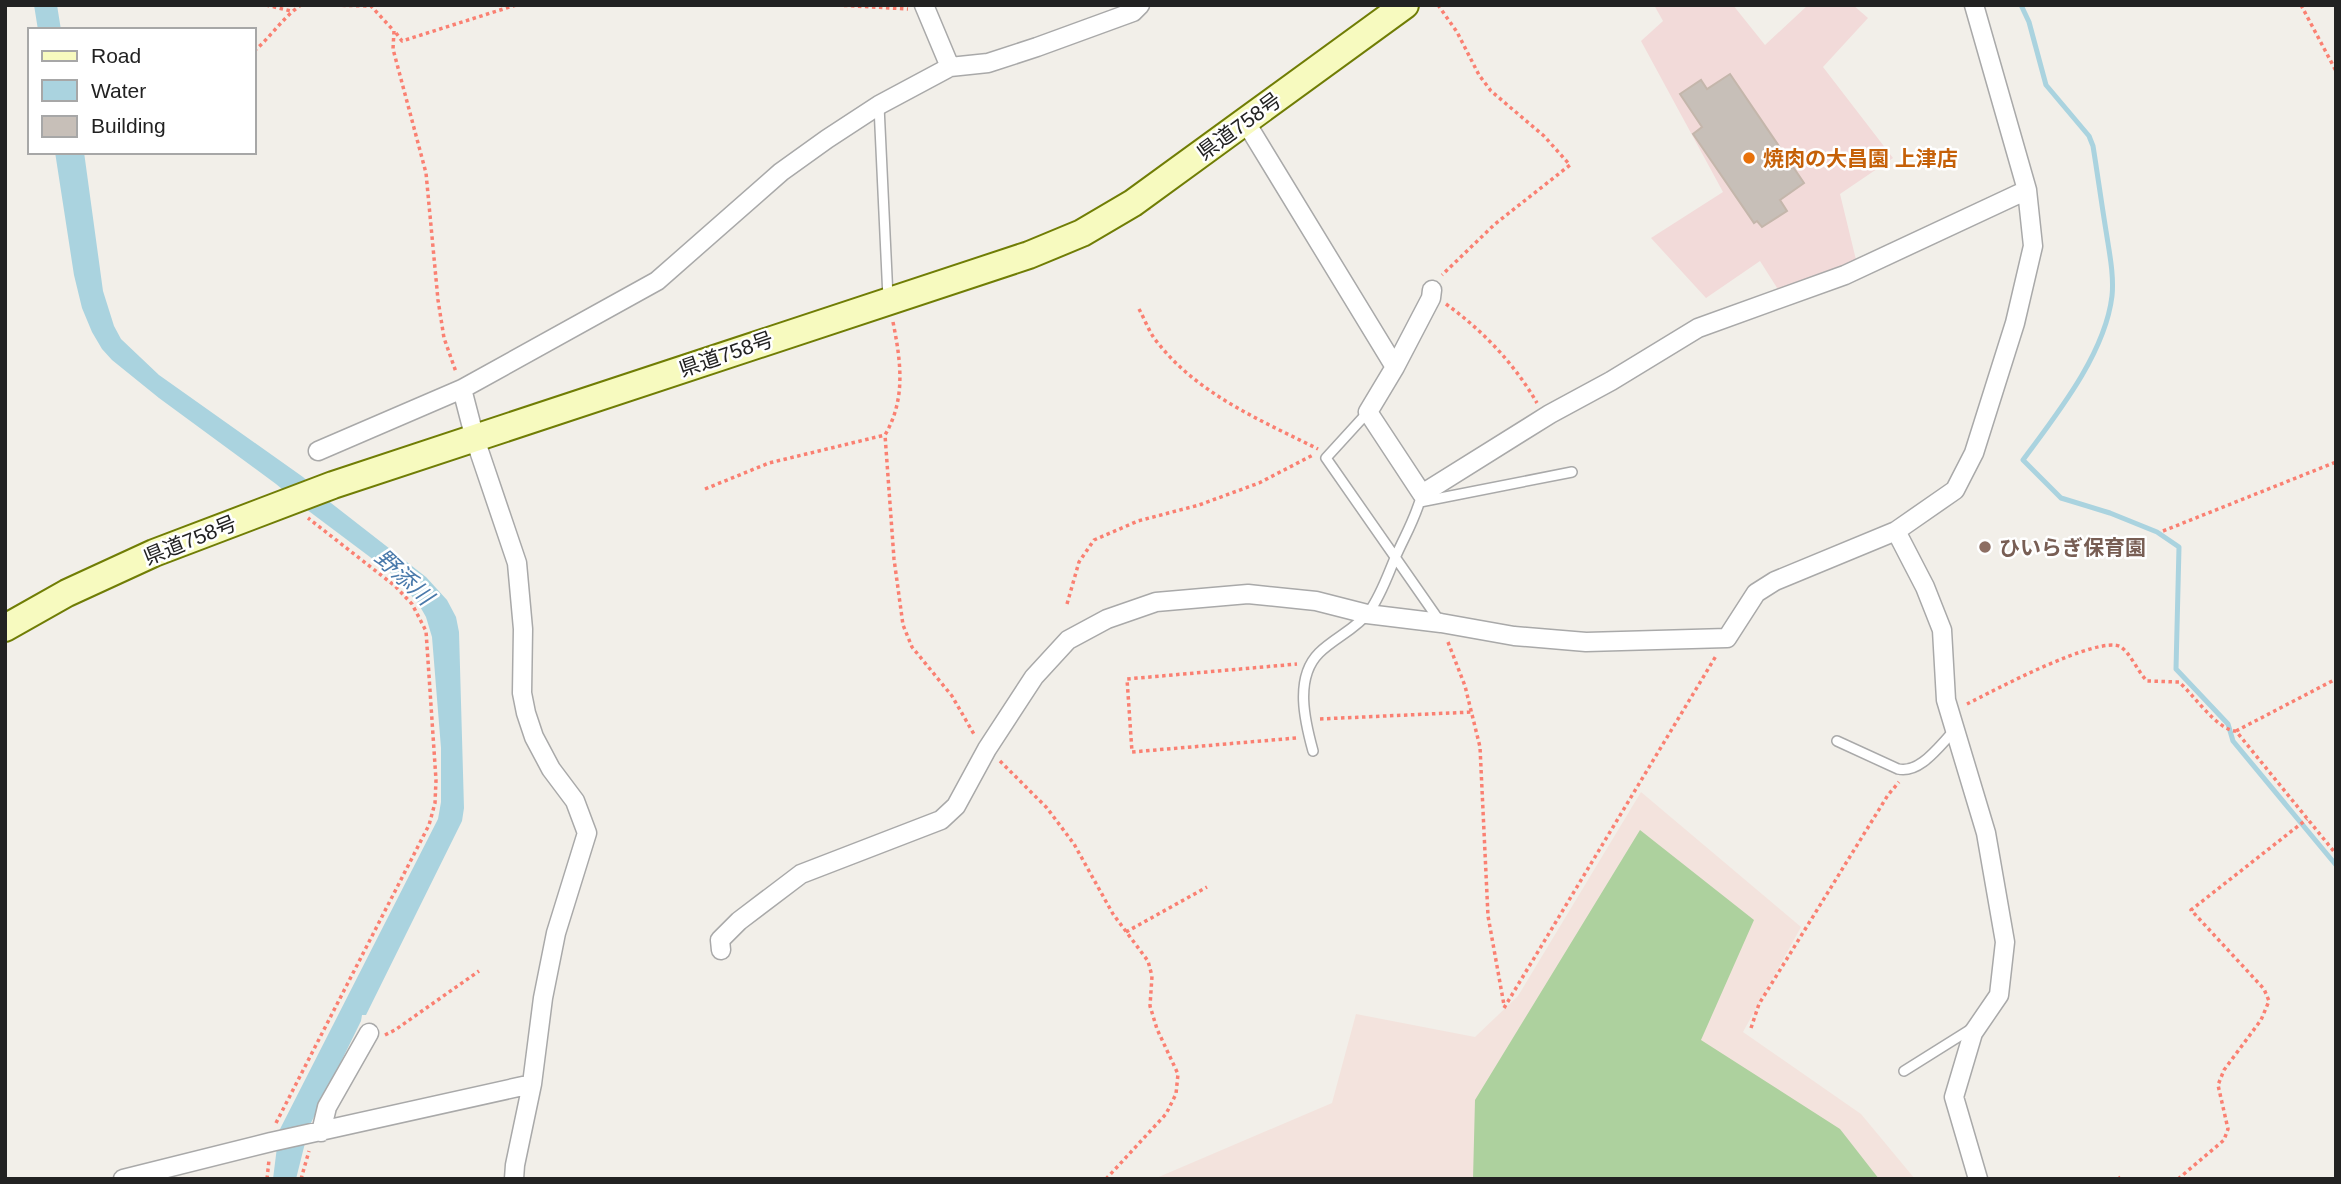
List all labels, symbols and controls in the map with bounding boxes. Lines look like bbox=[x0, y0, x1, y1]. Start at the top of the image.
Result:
legend bbox=[28, 28, 256, 154]
text: Road bbox=[91, 44, 141, 67]
text: Water bbox=[91, 79, 146, 102]
street label: 県道758号 bbox=[1193, 88, 1285, 164]
text: Building bbox=[91, 114, 166, 137]
place label: 焼肉の大昌園 上津店 bbox=[1763, 147, 1958, 170]
marker: 焼肉の大昌園 上津店 bbox=[1741, 150, 1757, 166]
street label: 県道758号 bbox=[676, 327, 776, 381]
street label: 県道758号 bbox=[140, 511, 240, 569]
place label: ひいらぎ保育園 bbox=[1999, 536, 2146, 559]
marker: ひいらぎ保育園 bbox=[1977, 539, 1993, 555]
water label: 野添川 bbox=[370, 544, 440, 612]

